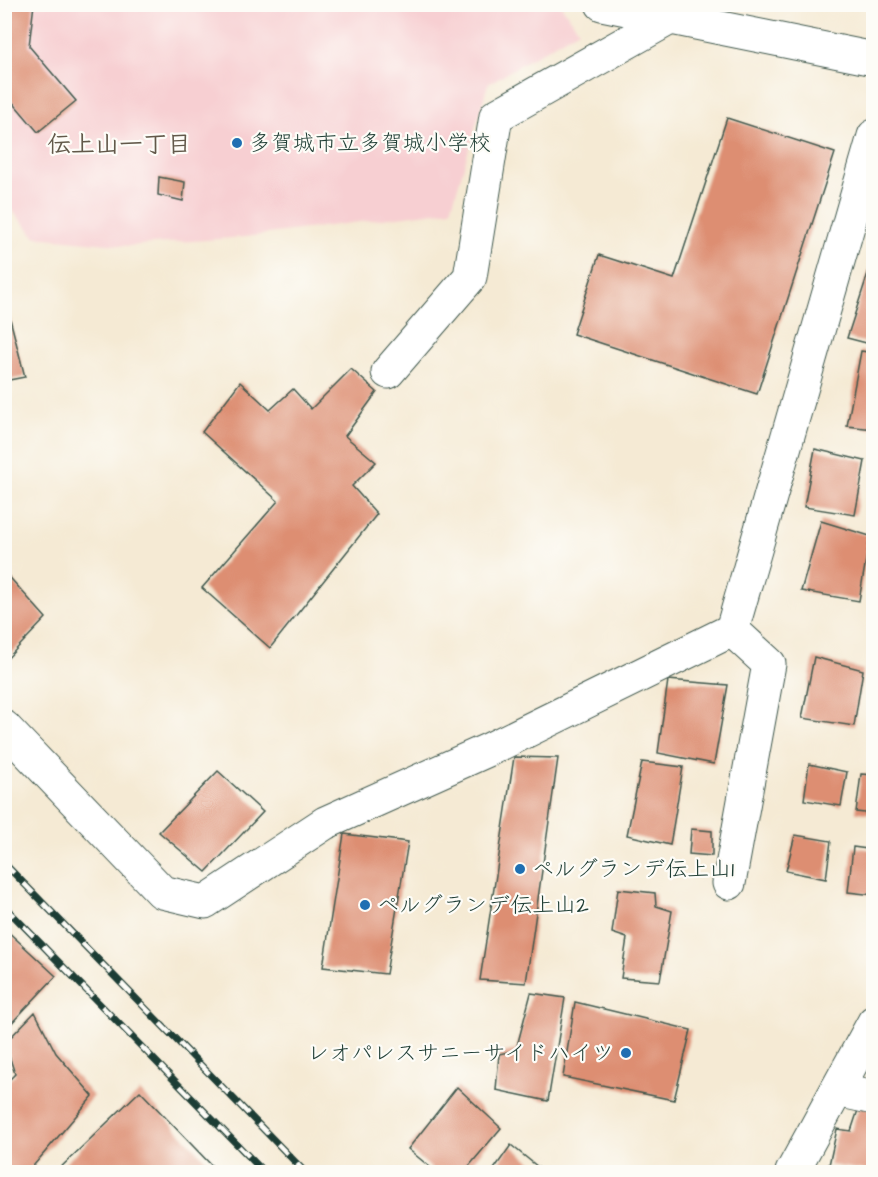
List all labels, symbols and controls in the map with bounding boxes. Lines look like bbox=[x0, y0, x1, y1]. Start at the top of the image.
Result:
district label: 伝上山一丁目 bbox=[47, 128, 191, 162]
place label: 多賀城市立多賀城小学校 bbox=[249, 128, 491, 159]
marker: 多賀城市立多賀城小学校 bbox=[230, 136, 244, 150]
place label: ペルグランデ伝上山1 bbox=[532, 854, 734, 885]
marker: ペルグランデ伝上山1 bbox=[513, 862, 527, 876]
place label: ペルグランデ伝上山2 bbox=[377, 890, 589, 921]
marker: ペルグランデ伝上山2 bbox=[358, 898, 372, 912]
place label: レオパレスサニーサイドハイツ bbox=[307, 1038, 614, 1069]
marker: レオパレスサニーサイドハイツ bbox=[619, 1046, 633, 1060]

